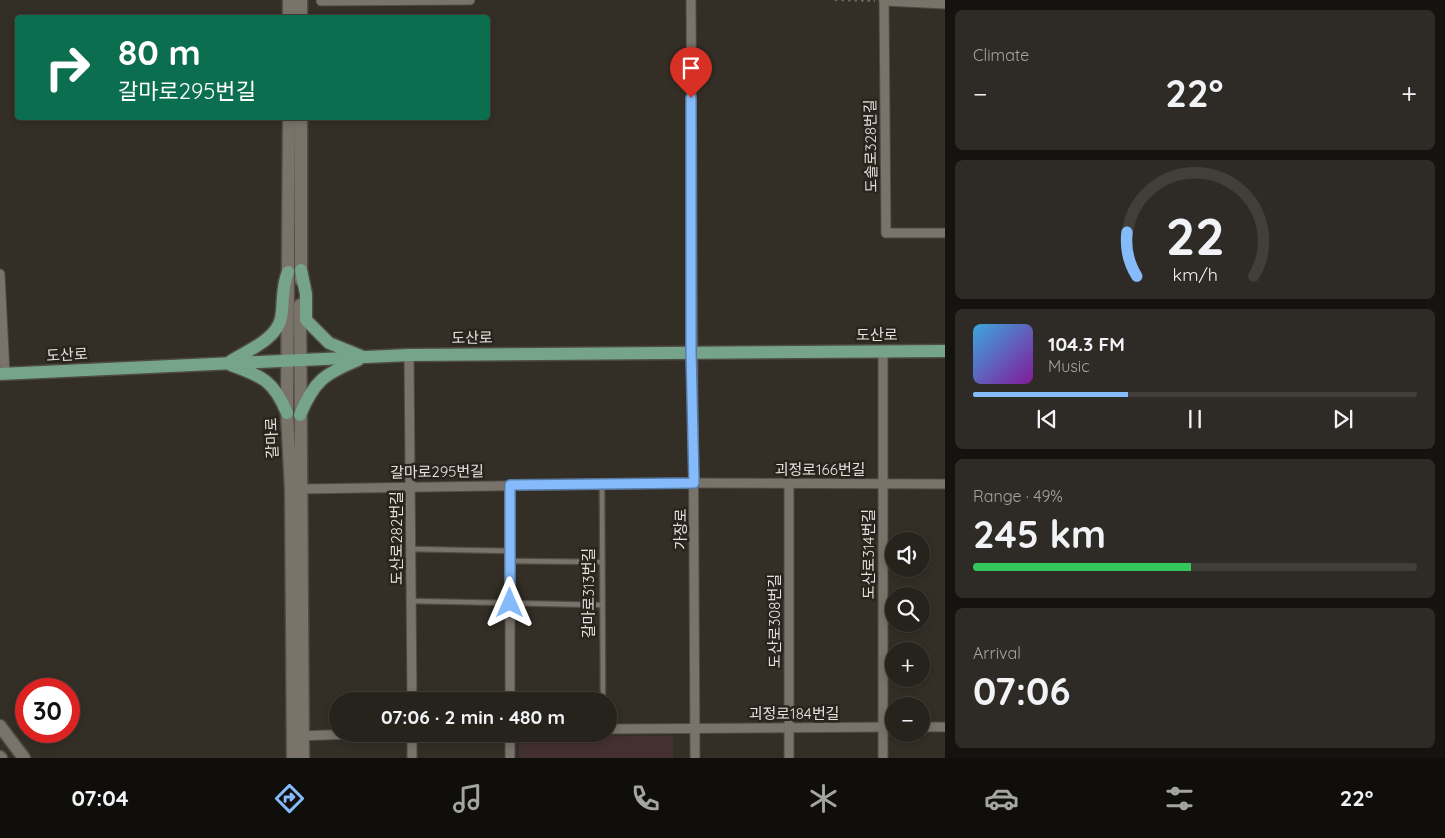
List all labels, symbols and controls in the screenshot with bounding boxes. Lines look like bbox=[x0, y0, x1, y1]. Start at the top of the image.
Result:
text: 80 m bbox=[118, 30, 201, 74]
icon: right bbox=[35, 35, 100, 100]
text: Climate bbox=[973, 45, 1029, 65]
pin bbox=[670, 47, 712, 98]
icon: arrive bbox=[677, 54, 705, 82]
text: 22° bbox=[1165, 69, 1223, 117]
text: − bbox=[973, 76, 988, 111]
text: + bbox=[1401, 76, 1417, 111]
text: 갈마로295번길 bbox=[118, 77, 256, 105]
street label: 도솔로328번길 bbox=[860, 99, 881, 193]
text: 22 bbox=[1165, 203, 1225, 268]
text: km/h bbox=[1172, 263, 1218, 285]
street label: 도산로 bbox=[856, 325, 898, 344]
street label: 도산로 bbox=[451, 328, 493, 347]
text: 104.3 FM bbox=[1048, 332, 1125, 356]
street label: 도산로 bbox=[46, 344, 88, 365]
text: Music bbox=[1048, 356, 1090, 376]
icon: previous bbox=[1033, 405, 1061, 433]
icon: pause bbox=[1181, 405, 1209, 433]
icon: next bbox=[1329, 405, 1357, 433]
street label: 갈마로 bbox=[261, 417, 282, 459]
street label: 괴정로166번길 bbox=[775, 460, 865, 479]
street label: 갈마로295번길 bbox=[390, 461, 484, 482]
text: Range · 49% bbox=[973, 486, 1063, 506]
street label: 도산로282번길 bbox=[387, 491, 406, 585]
street label: 가장로 bbox=[671, 508, 690, 550]
street label: 도산로314번길 bbox=[859, 509, 878, 599]
text: 245 km bbox=[973, 510, 1106, 558]
map controls bbox=[885, 532, 930, 742]
button: sound bbox=[885, 532, 930, 577]
street label: 갈마로313번길 bbox=[579, 548, 598, 638]
street label: 도산로308번길 bbox=[765, 574, 784, 668]
position arrow bbox=[483, 576, 535, 628]
button: search bbox=[885, 587, 930, 632]
button: + bbox=[885, 642, 930, 687]
text: Arrival bbox=[973, 643, 1021, 663]
text: 07:06 bbox=[973, 667, 1070, 715]
speed limit sign: 30 bbox=[15, 678, 80, 743]
button: − bbox=[885, 697, 930, 742]
street label: 괴정로184번길 bbox=[749, 704, 839, 723]
text: 07:06 · 2 min · 480 m bbox=[381, 705, 565, 729]
icon: directions bbox=[272, 781, 307, 816]
icon: music bbox=[450, 781, 485, 816]
icon: phone bbox=[628, 781, 663, 816]
icon: climate bbox=[806, 781, 841, 816]
icon: car bbox=[984, 781, 1019, 816]
icon: filters bbox=[1162, 781, 1197, 816]
text: 07:04 bbox=[72, 784, 129, 812]
text: 22° bbox=[1340, 784, 1373, 812]

